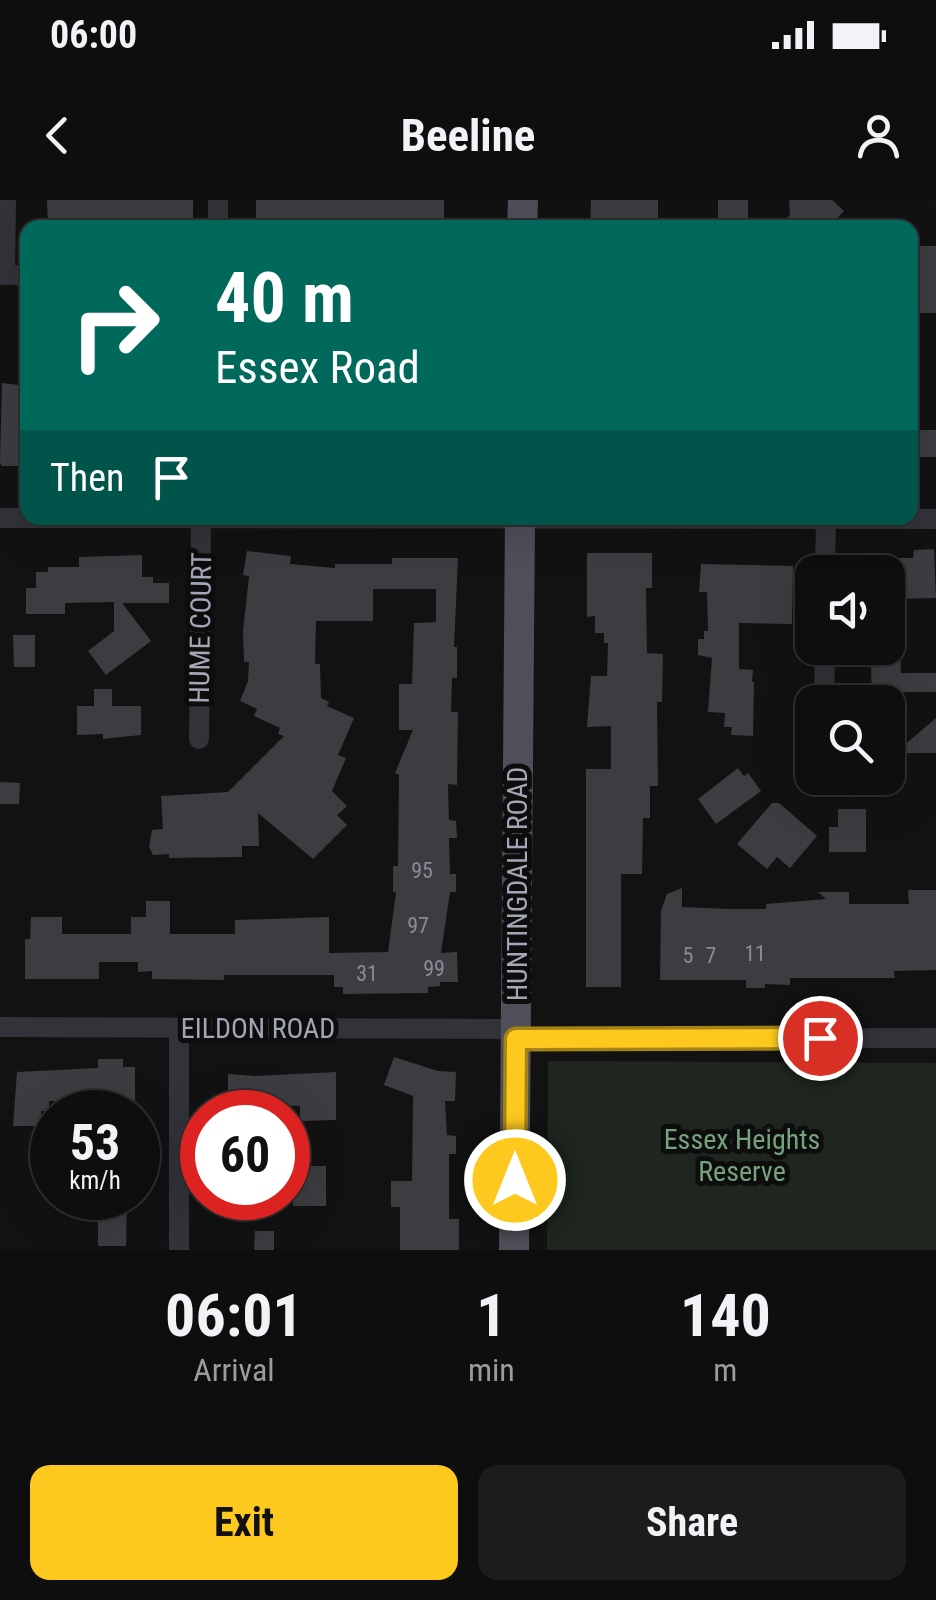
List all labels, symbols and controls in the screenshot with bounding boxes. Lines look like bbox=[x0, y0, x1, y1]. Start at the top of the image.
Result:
text: 06:00 bbox=[50, 13, 137, 57]
icon: back bbox=[30, 108, 85, 163]
icon: person bbox=[851, 108, 906, 163]
text: Beeline bbox=[401, 109, 535, 162]
text: 40 m bbox=[215, 257, 354, 339]
icon: right bbox=[50, 260, 180, 390]
text: Essex Road bbox=[215, 341, 420, 394]
icon: arrive bbox=[144, 450, 199, 505]
text: Then bbox=[50, 456, 124, 500]
street label: HUME COURT bbox=[183, 552, 218, 704]
map controls bbox=[795, 555, 905, 795]
button: sound bbox=[795, 555, 905, 665]
button: search bbox=[795, 685, 905, 795]
street label: HUNTINGDALE ROAD bbox=[501, 767, 534, 1001]
house number: 95 bbox=[411, 858, 433, 883]
house number: 97 bbox=[407, 913, 429, 938]
house number: 11 bbox=[744, 941, 766, 966]
house number: 5 bbox=[683, 943, 693, 968]
house number: 7 bbox=[706, 943, 716, 968]
house number: 99 bbox=[423, 956, 445, 981]
house number: 31 bbox=[356, 961, 378, 986]
pin bbox=[778, 996, 863, 1081]
icon: arrive bbox=[793, 1011, 848, 1066]
street label: EILDON ROAD bbox=[181, 1012, 335, 1045]
speed limit sign: 60 bbox=[180, 1090, 310, 1220]
text: 53 bbox=[70, 1114, 120, 1172]
park label: Essex Heights Reserve bbox=[664, 1123, 820, 1188]
position arrow bbox=[463, 1128, 567, 1232]
text: km/h bbox=[69, 1166, 121, 1195]
text: 06:01 bbox=[165, 1280, 303, 1351]
text: 1 bbox=[476, 1280, 507, 1351]
text: 140 bbox=[680, 1280, 771, 1351]
text: Arrival bbox=[193, 1351, 275, 1389]
text: min bbox=[468, 1351, 515, 1389]
text: m bbox=[713, 1351, 737, 1389]
button: Exit bbox=[30, 1465, 458, 1580]
button: Share bbox=[478, 1465, 906, 1580]

